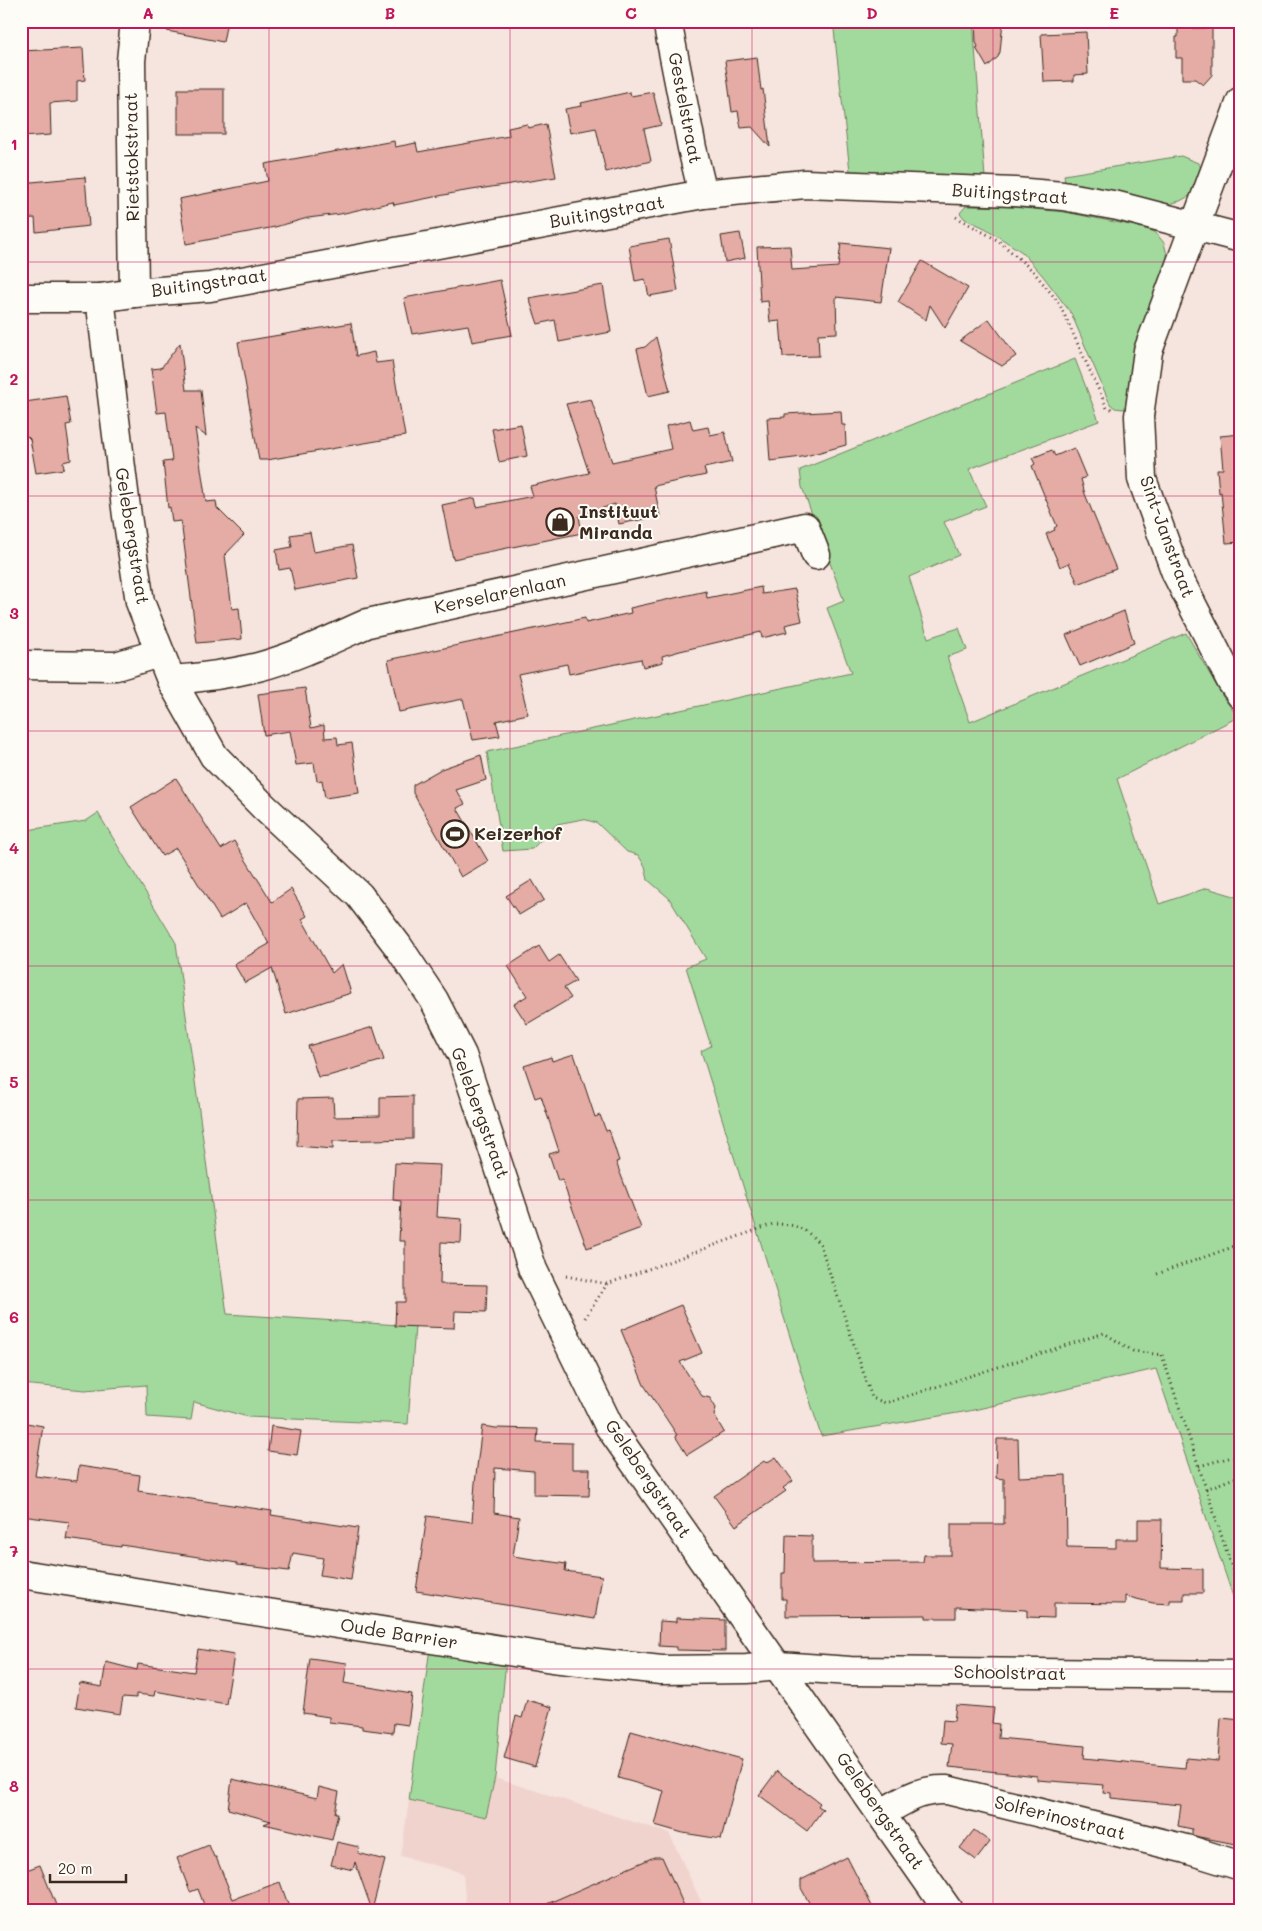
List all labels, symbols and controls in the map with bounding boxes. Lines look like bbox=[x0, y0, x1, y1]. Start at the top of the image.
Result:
text: A bbox=[142, 2, 154, 23]
text: B bbox=[385, 2, 395, 23]
text: C bbox=[625, 2, 637, 23]
text: D bbox=[866, 2, 878, 23]
text: E bbox=[1109, 2, 1119, 23]
street label: Gestelstraat bbox=[663, 50, 709, 165]
street label: Rietstokstraat bbox=[118, 92, 144, 222]
text: 1 bbox=[10, 133, 18, 154]
street label: Buitingstraat bbox=[951, 177, 1069, 209]
street label: Buitingstraat bbox=[547, 189, 666, 233]
street label: Buitingstraat bbox=[150, 262, 268, 302]
text: 2 bbox=[10, 368, 19, 389]
street label: Gelebergstraat bbox=[110, 466, 156, 606]
street label: Sint-Janstraat bbox=[1135, 472, 1201, 601]
place label: Instituut Miranda bbox=[579, 499, 658, 544]
shop icon: Instituut Miranda bbox=[545, 507, 575, 537]
street label: Kerselarenlaan bbox=[432, 567, 568, 619]
text: 3 bbox=[9, 602, 19, 623]
sports icon: Keizerhof bbox=[440, 819, 470, 849]
place label: Keizerhof bbox=[474, 821, 562, 845]
text: 4 bbox=[9, 837, 19, 858]
street label: Gelebergstraat bbox=[446, 1044, 516, 1182]
text: 5 bbox=[9, 1071, 19, 1092]
text: 6 bbox=[9, 1306, 19, 1327]
street label: Gelebergstraat bbox=[600, 1414, 697, 1542]
text: 7 bbox=[10, 1540, 19, 1561]
street label: Oude Barrier bbox=[339, 1612, 460, 1654]
street label: Schoolstraat bbox=[953, 1659, 1067, 1685]
street label: Gelebergstraat bbox=[831, 1747, 930, 1874]
text: 8 bbox=[9, 1775, 19, 1796]
street label: Solferinostraat bbox=[992, 1789, 1129, 1845]
scale bar bbox=[50, 1851, 126, 1883]
text: 20 m bbox=[58, 1858, 92, 1878]

